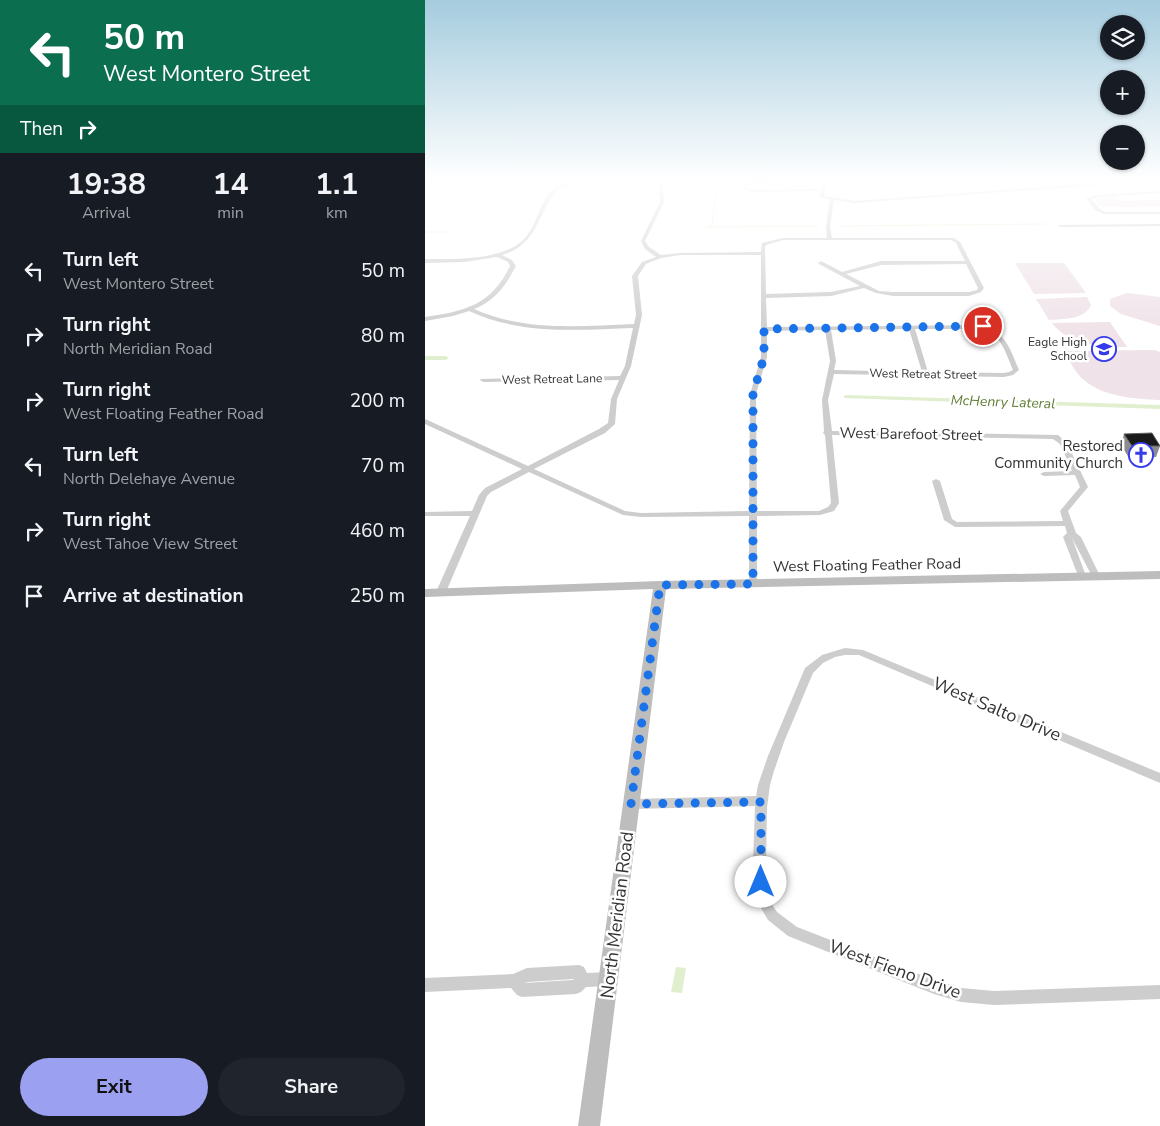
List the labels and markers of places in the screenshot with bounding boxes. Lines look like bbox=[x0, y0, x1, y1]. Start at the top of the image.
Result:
pin bbox=[962, 305, 1004, 347]
place label: Eagle High School bbox=[1028, 334, 1087, 364]
school or university icon: Eagle High School bbox=[1091, 336, 1117, 362]
place label: Restored Community Church bbox=[994, 436, 1123, 473]
church icon: Restored Community Church bbox=[1128, 442, 1154, 468]

